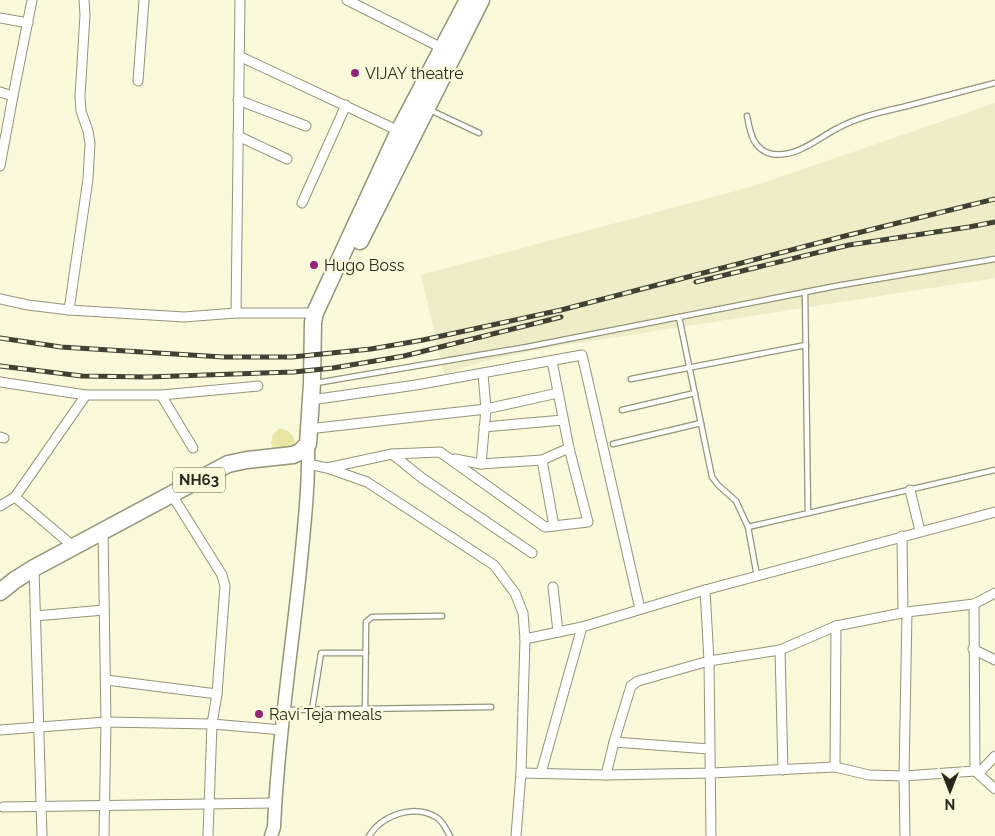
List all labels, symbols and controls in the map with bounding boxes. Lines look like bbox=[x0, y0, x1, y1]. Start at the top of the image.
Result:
place label: VIJAY theatre bbox=[365, 64, 464, 83]
marker: VIJAY theatre bbox=[349, 67, 361, 79]
place label: Hugo Boss bbox=[324, 256, 405, 275]
marker: Hugo Boss bbox=[308, 259, 320, 271]
road number: NH63 bbox=[173, 468, 225, 492]
place label: Ravi Teja meals bbox=[269, 705, 382, 724]
marker: Ravi Teja meals bbox=[253, 708, 265, 720]
north arrow bbox=[925, 766, 975, 816]
text: N bbox=[945, 796, 955, 812]

